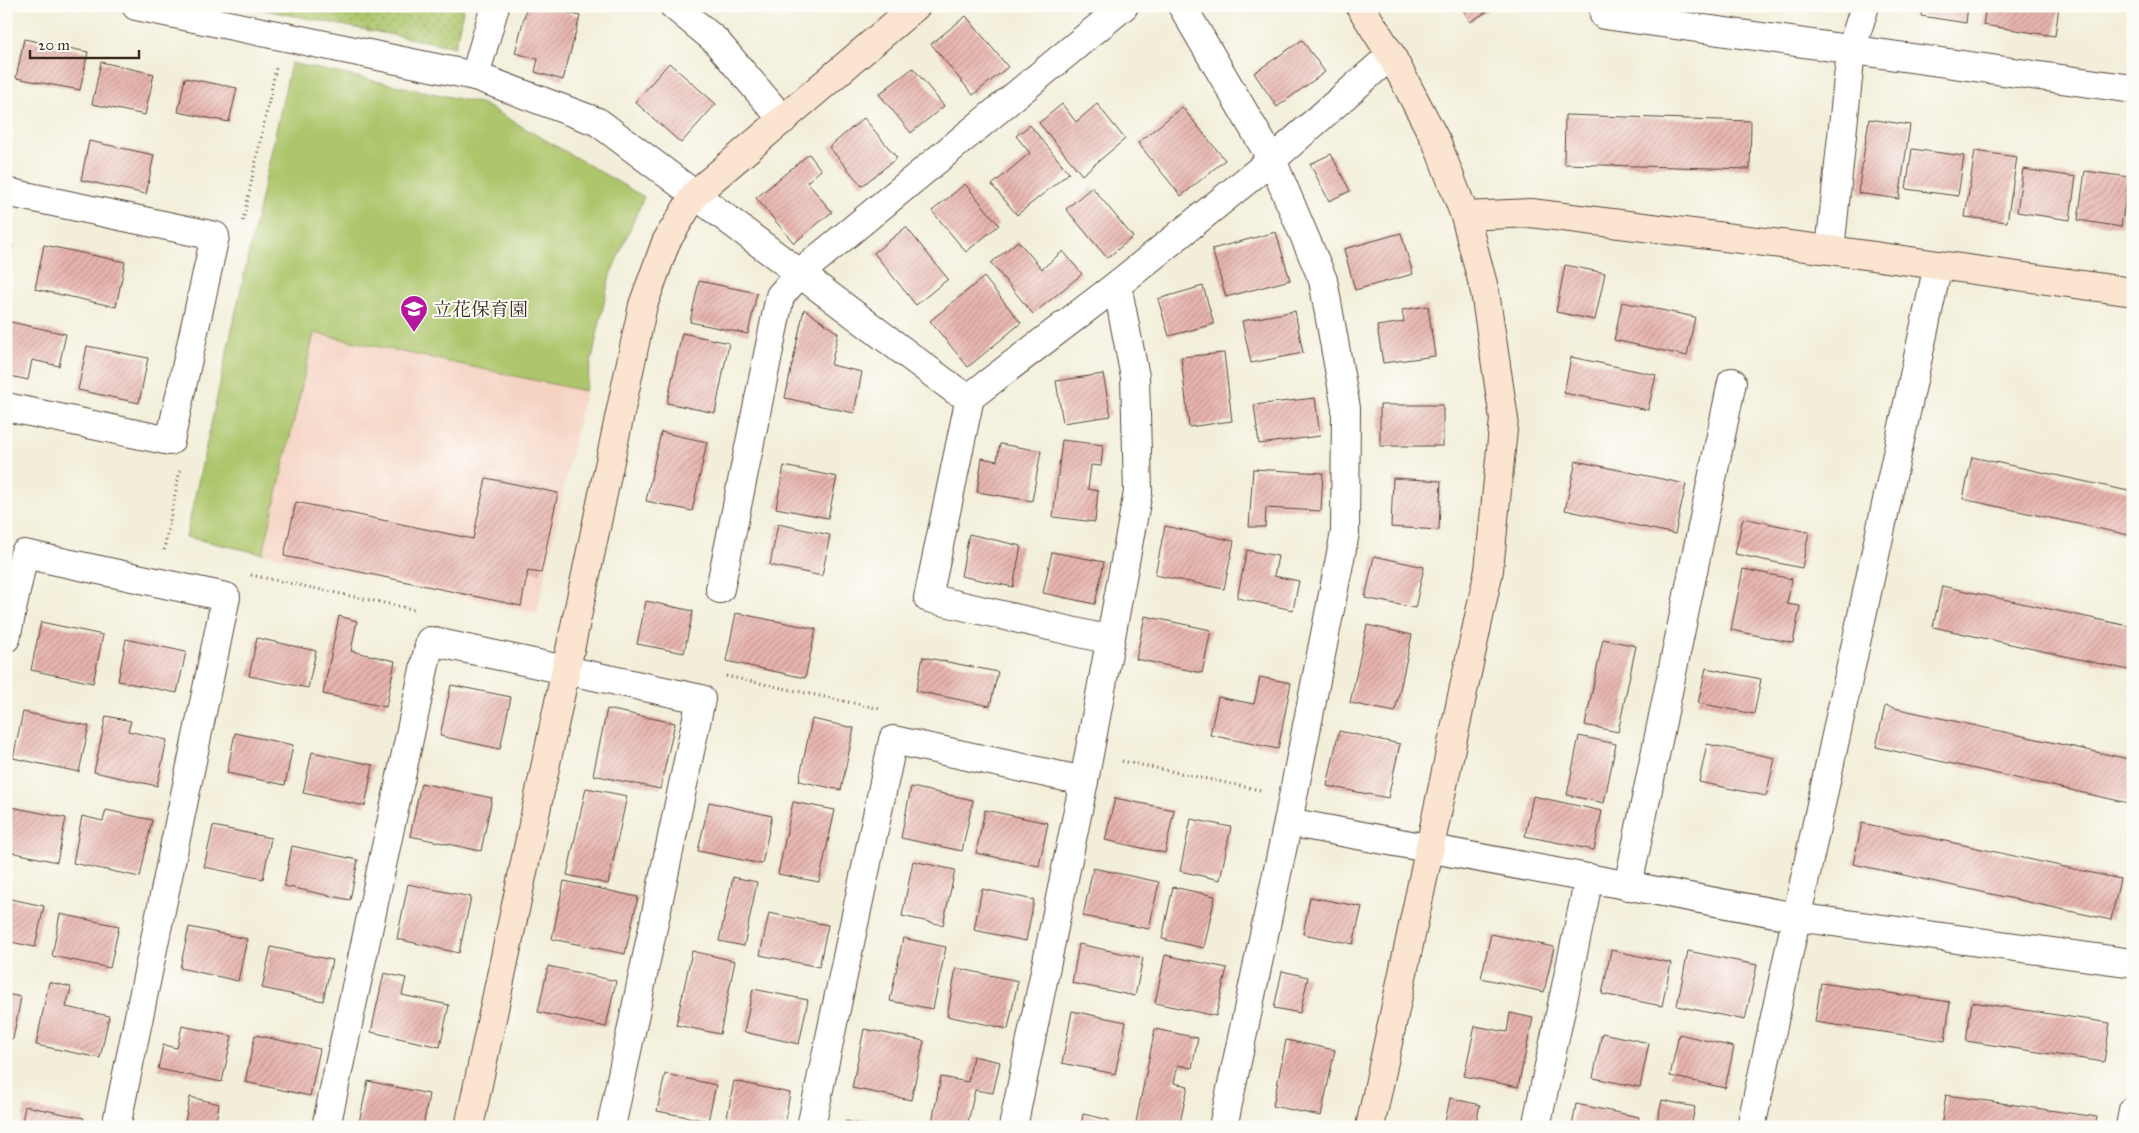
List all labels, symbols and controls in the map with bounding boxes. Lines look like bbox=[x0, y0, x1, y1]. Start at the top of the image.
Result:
scale bar bbox=[30, 28, 139, 60]
text: 20 m bbox=[38, 36, 70, 54]
school or university icon: 立花保育園 bbox=[399, 294, 429, 333]
place label: 立花保育園 bbox=[433, 298, 528, 321]

